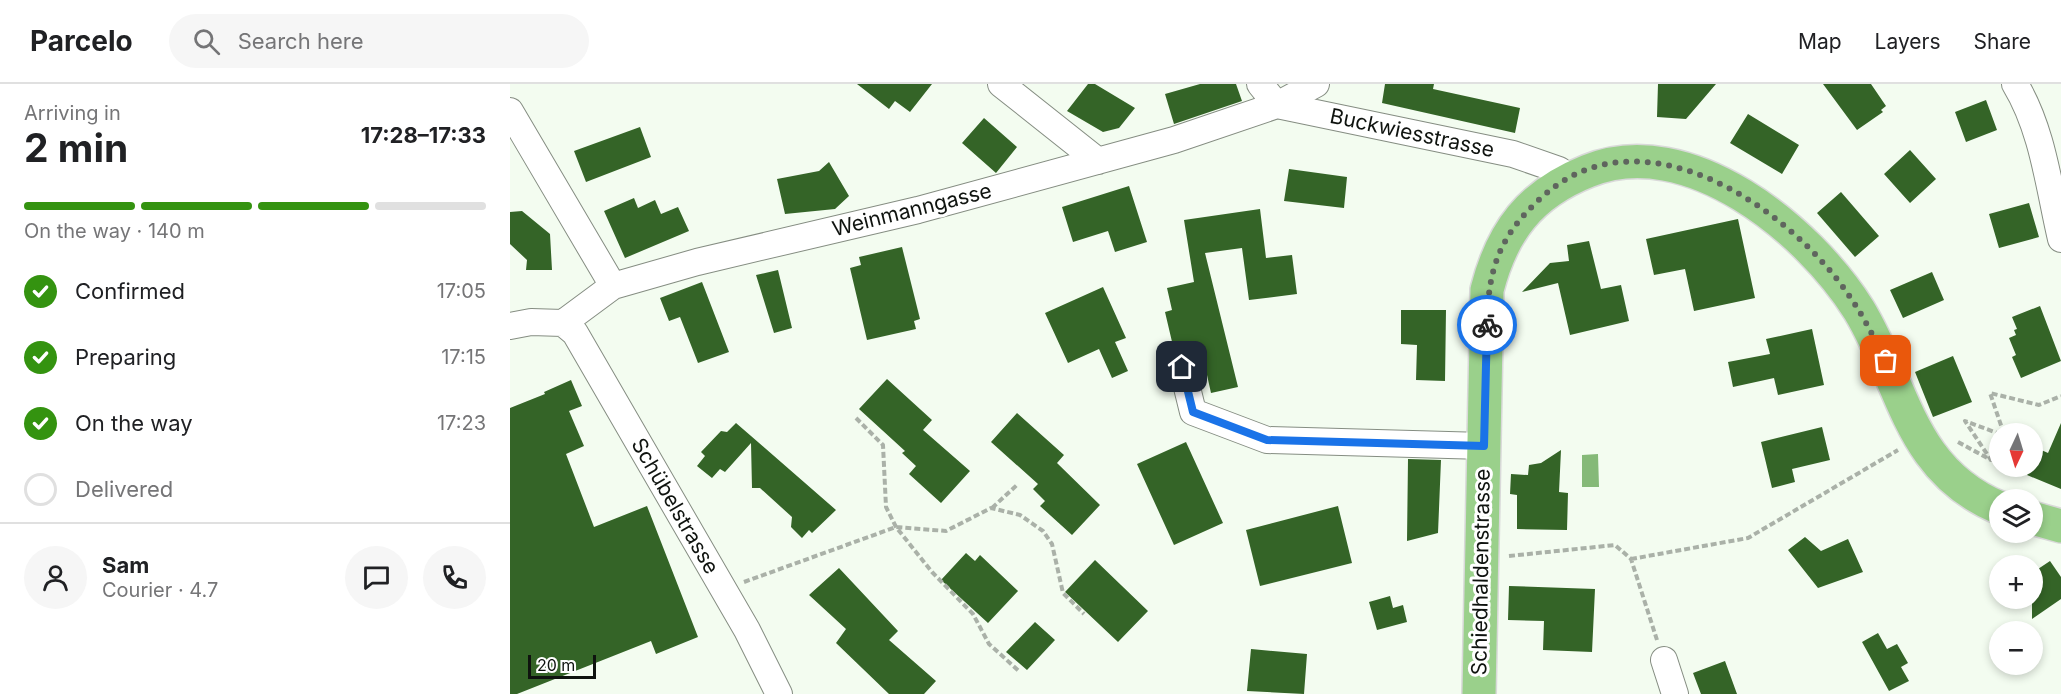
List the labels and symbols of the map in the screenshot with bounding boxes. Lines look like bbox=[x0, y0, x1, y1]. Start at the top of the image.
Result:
street label: Buckwiesstrasse bbox=[1328, 103, 1497, 162]
street label: Weinmanngasse bbox=[830, 178, 994, 241]
courier bbox=[1457, 295, 1517, 355]
pin bbox=[1860, 335, 1911, 386]
pin bbox=[1156, 341, 1207, 392]
north arrow bbox=[1989, 423, 2043, 477]
street label: Schübelstrasse bbox=[626, 433, 724, 578]
street label: Schiedhaldenstrasse bbox=[1466, 468, 1495, 676]
scale bar bbox=[528, 652, 596, 680]

